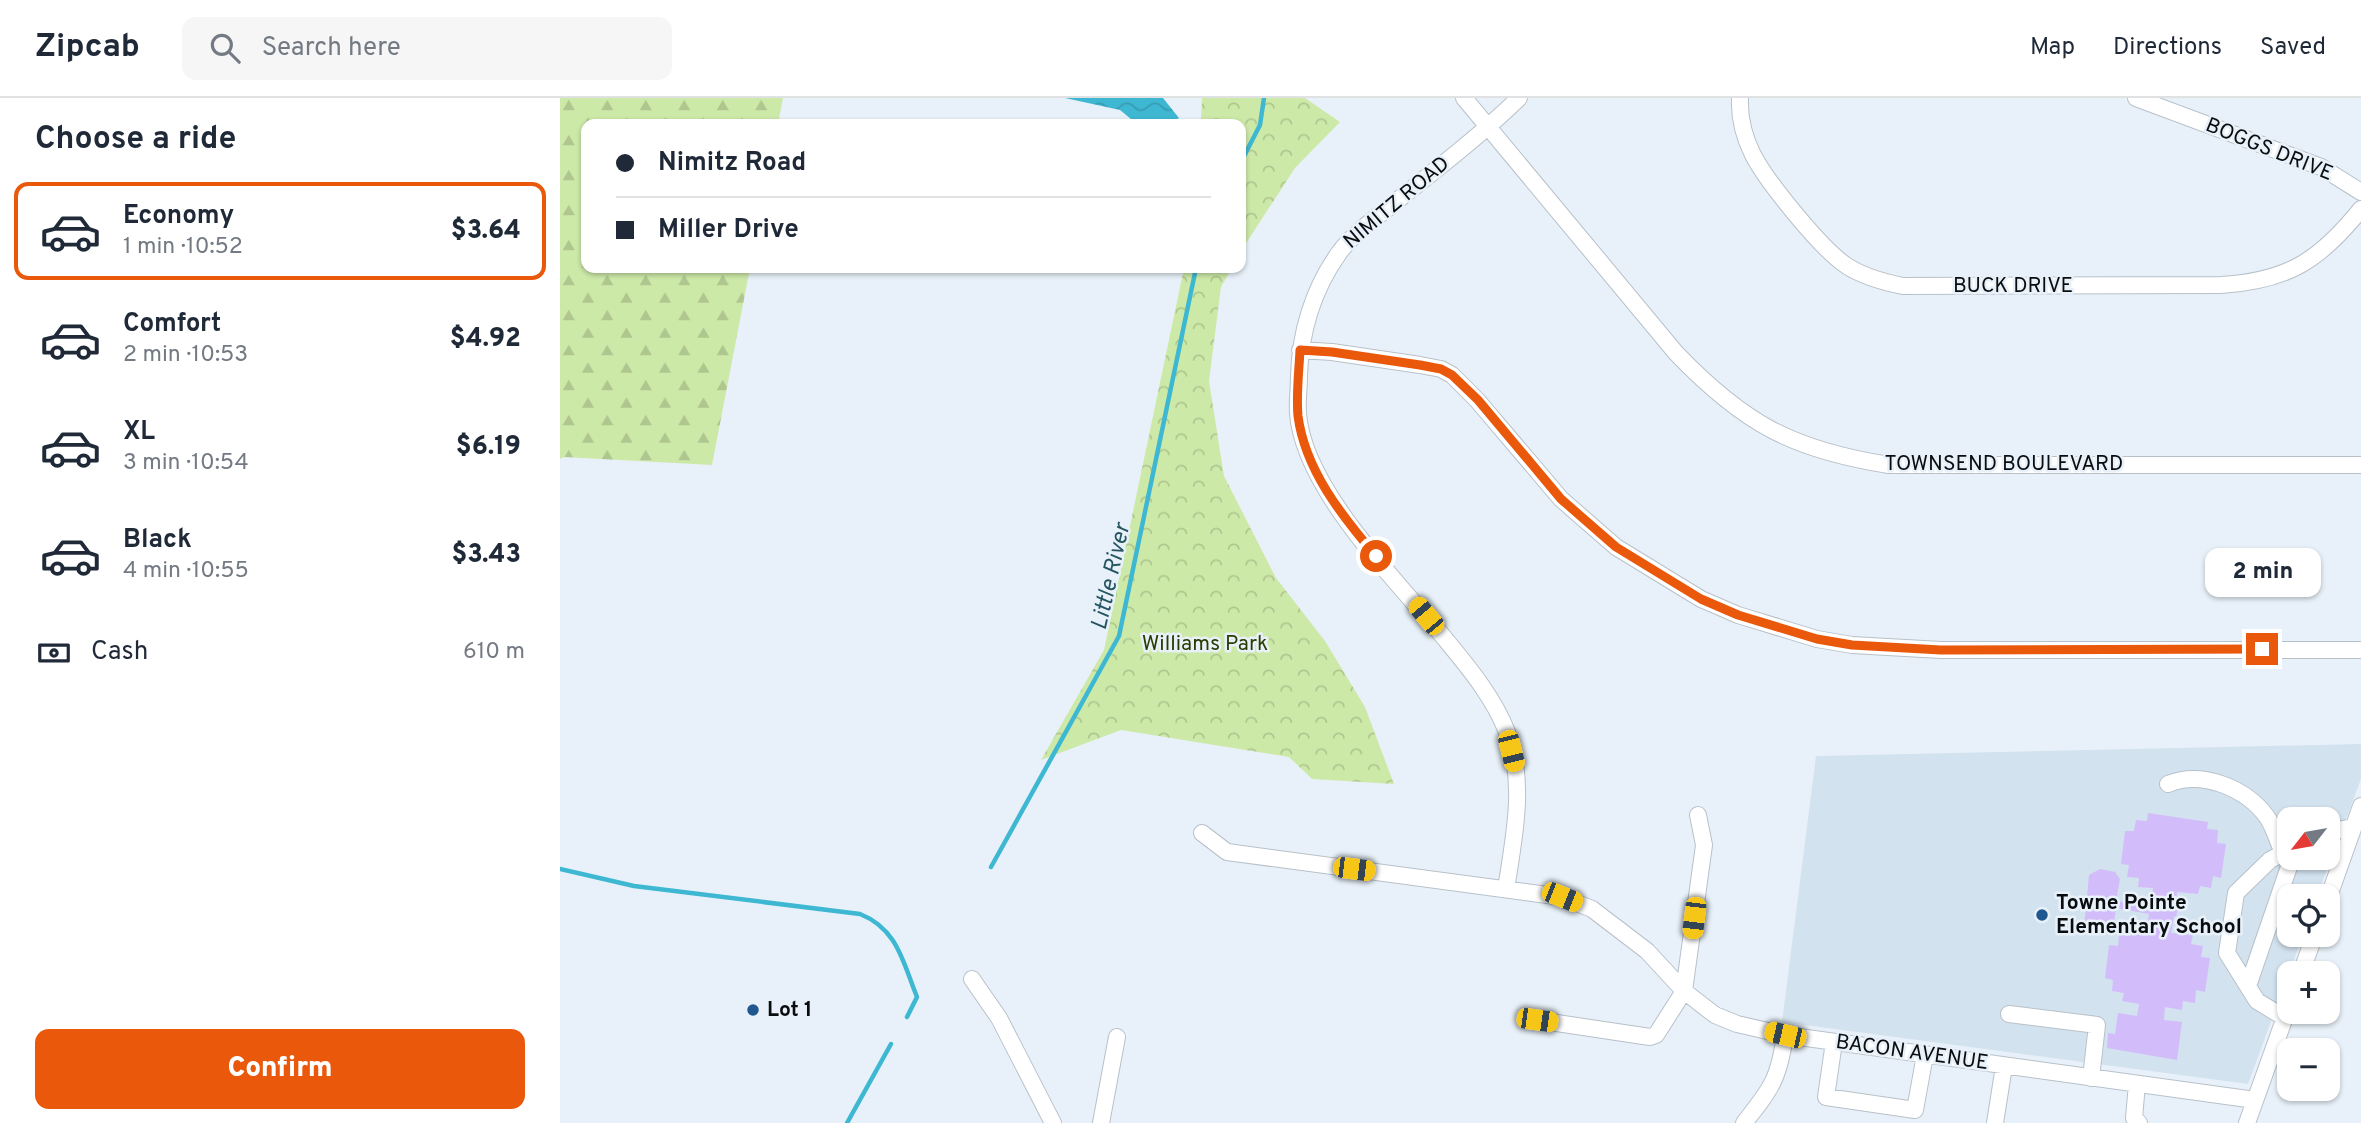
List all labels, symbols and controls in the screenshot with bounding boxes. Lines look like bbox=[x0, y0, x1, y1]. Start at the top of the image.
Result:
search box bbox=[182, 17, 672, 80]
text: Zipcab bbox=[35, 27, 140, 69]
icon: search bbox=[206, 29, 244, 67]
text: Search here bbox=[262, 32, 401, 65]
text: Map bbox=[2030, 33, 2075, 63]
text: Directions bbox=[2113, 33, 2222, 63]
text: Saved bbox=[2260, 33, 2326, 63]
street label: BOGGS DRIVE bbox=[2201, 112, 2337, 188]
text: Choose a ride bbox=[35, 120, 236, 160]
text: Nimitz Road bbox=[658, 147, 806, 180]
street label: NIMITZ ROAD bbox=[1338, 151, 1456, 255]
icon: car bbox=[39, 200, 102, 263]
text: Economy bbox=[123, 200, 234, 233]
text: Miller Drive bbox=[658, 214, 799, 247]
text: $3.64 bbox=[451, 215, 521, 248]
text: 1 min · 10:52 bbox=[123, 233, 243, 262]
street label: BUCK DRIVE bbox=[1953, 273, 2073, 300]
icon: car bbox=[39, 308, 102, 371]
text: Comfort bbox=[123, 308, 221, 341]
text: $4.92 bbox=[450, 323, 521, 356]
text: 2 min · 10:53 bbox=[123, 341, 248, 370]
icon: car bbox=[39, 416, 102, 479]
text: XL bbox=[123, 416, 155, 449]
text: $6.19 bbox=[456, 431, 521, 464]
text: 3 min · 10:54 bbox=[123, 449, 249, 478]
street label: TOWNSEND BOULEVARD bbox=[1885, 451, 2123, 478]
water label: Little River bbox=[1086, 519, 1139, 633]
icon: car bbox=[39, 524, 102, 587]
text: Black bbox=[123, 524, 192, 557]
text: $3.43 bbox=[451, 539, 521, 572]
route start bbox=[1360, 540, 1392, 572]
callout: 2 min bbox=[2204, 547, 2320, 596]
text: 4 min · 10:55 bbox=[123, 557, 249, 586]
text: 2 min bbox=[2233, 558, 2293, 587]
car bbox=[1405, 593, 1448, 639]
park label: Williams Park bbox=[1142, 631, 1268, 658]
route end bbox=[2246, 633, 2278, 665]
icon: cash bbox=[35, 634, 73, 672]
text: Cash bbox=[91, 636, 148, 669]
text: 610 m bbox=[463, 638, 525, 667]
car bbox=[1496, 728, 1527, 774]
north arrow bbox=[2277, 807, 2340, 870]
map controls bbox=[2277, 807, 2340, 1101]
car bbox=[1332, 856, 1377, 882]
car bbox=[1539, 879, 1586, 915]
button: locate bbox=[2277, 884, 2340, 947]
place label: Towne Pointe Elementary School bbox=[2056, 890, 2242, 941]
car bbox=[1682, 896, 1707, 940]
marker: Towne Pointe Elementary School bbox=[2034, 907, 2050, 923]
button: + bbox=[2277, 961, 2340, 1024]
place label: Lot 1 bbox=[767, 997, 812, 1024]
marker: Lot 1 bbox=[745, 1002, 761, 1018]
car bbox=[1515, 1007, 1560, 1033]
car bbox=[1763, 1020, 1808, 1050]
button: Confirm bbox=[35, 1029, 525, 1109]
street label: BACON AVENUE bbox=[1834, 1029, 1990, 1077]
button: − bbox=[2277, 1038, 2340, 1101]

